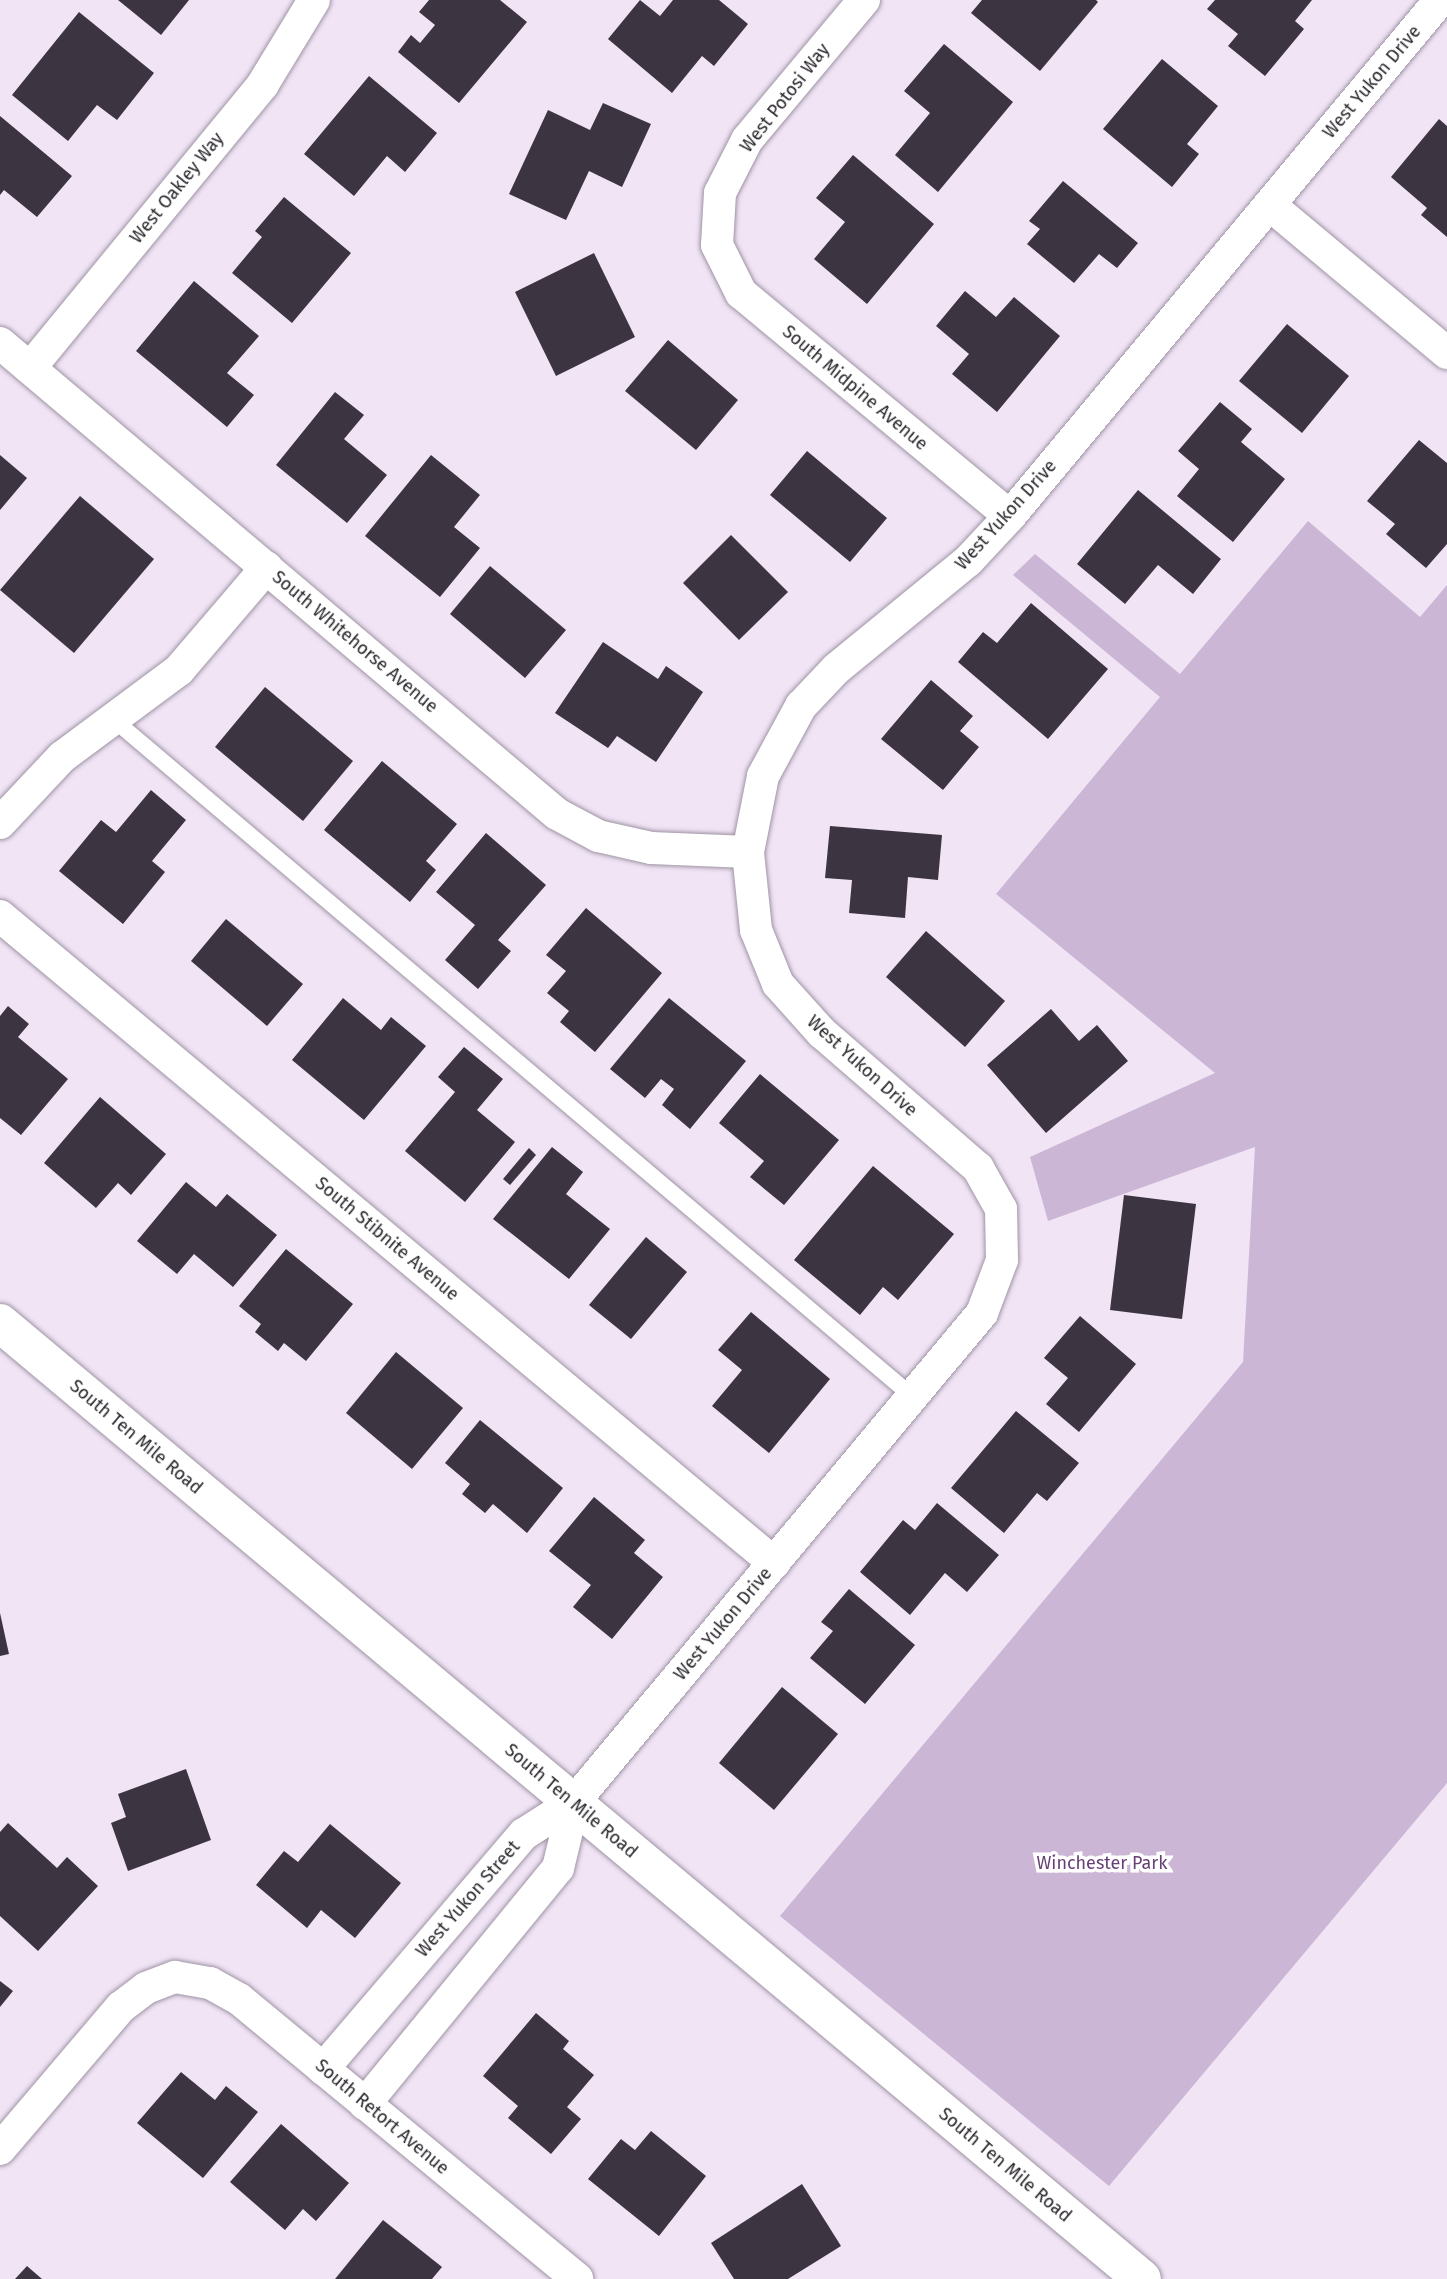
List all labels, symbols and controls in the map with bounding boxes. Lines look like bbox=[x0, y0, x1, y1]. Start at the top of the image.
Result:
street label: West Yukon Drive bbox=[1318, 21, 1426, 143]
street label: West Potosi Way bbox=[736, 39, 834, 157]
street label: West Oakley Way bbox=[126, 128, 228, 248]
street label: South Midpine Avenue bbox=[778, 321, 932, 455]
street label: West Yukon Drive bbox=[951, 455, 1061, 575]
street label: South Whitehorse Avenue bbox=[268, 566, 442, 718]
street label: West Yukon Drive bbox=[802, 1011, 922, 1121]
street label: South Stibnite Avenue bbox=[311, 1173, 463, 1305]
street label: South Ten Mile Road bbox=[65, 1375, 207, 1499]
street label: West Yukon Drive bbox=[669, 1563, 777, 1685]
street label: South Ten Mile Road bbox=[500, 1739, 642, 1863]
street label: West Yukon Street bbox=[412, 1836, 524, 1962]
park label: Winchester Park bbox=[1036, 1852, 1168, 1874]
street label: South Retort Avenue bbox=[311, 2055, 453, 2179]
street label: South Ten Mile Road bbox=[934, 2103, 1076, 2227]

